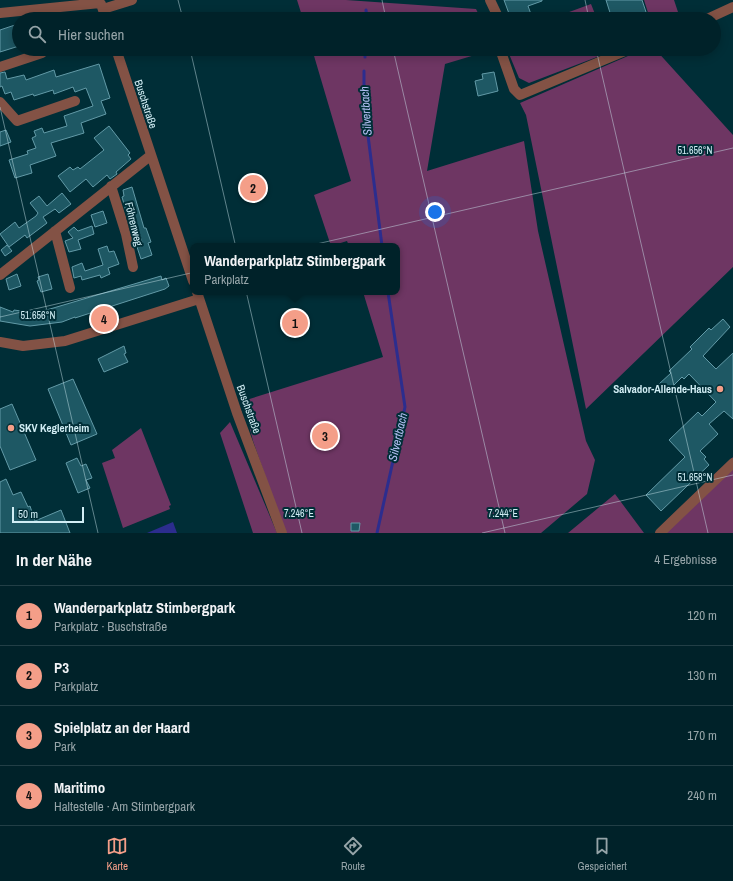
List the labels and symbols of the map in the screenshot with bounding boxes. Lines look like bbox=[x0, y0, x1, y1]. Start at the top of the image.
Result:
street label: Buschstraße bbox=[132, 78, 160, 130]
water label: Silvertbach bbox=[356, 86, 376, 136]
text: 51.656°N bbox=[678, 144, 713, 157]
pin: 2 bbox=[240, 173, 266, 203]
street label: Föhrenweg bbox=[122, 201, 146, 247]
your location bbox=[425, 202, 445, 222]
pin: 4 bbox=[91, 304, 117, 334]
pin: 1 bbox=[282, 308, 308, 338]
text: 51.656°N bbox=[21, 309, 56, 322]
place label: Salvador-Allende-Haus bbox=[613, 382, 712, 396]
street label: Buschstraße bbox=[234, 383, 264, 435]
marker: Salvador-Allende-Haus bbox=[715, 384, 725, 394]
water label: Silvertbach bbox=[385, 411, 411, 463]
place label: SKV Keglerheim bbox=[19, 421, 89, 435]
pin: 3 bbox=[312, 421, 338, 451]
marker: SKV Keglerheim bbox=[6, 423, 16, 433]
text: 51.658°N bbox=[678, 471, 713, 484]
scale bar bbox=[12, 505, 84, 524]
text: 7.246°E bbox=[284, 507, 314, 520]
text: 7.244°E bbox=[488, 507, 518, 520]

